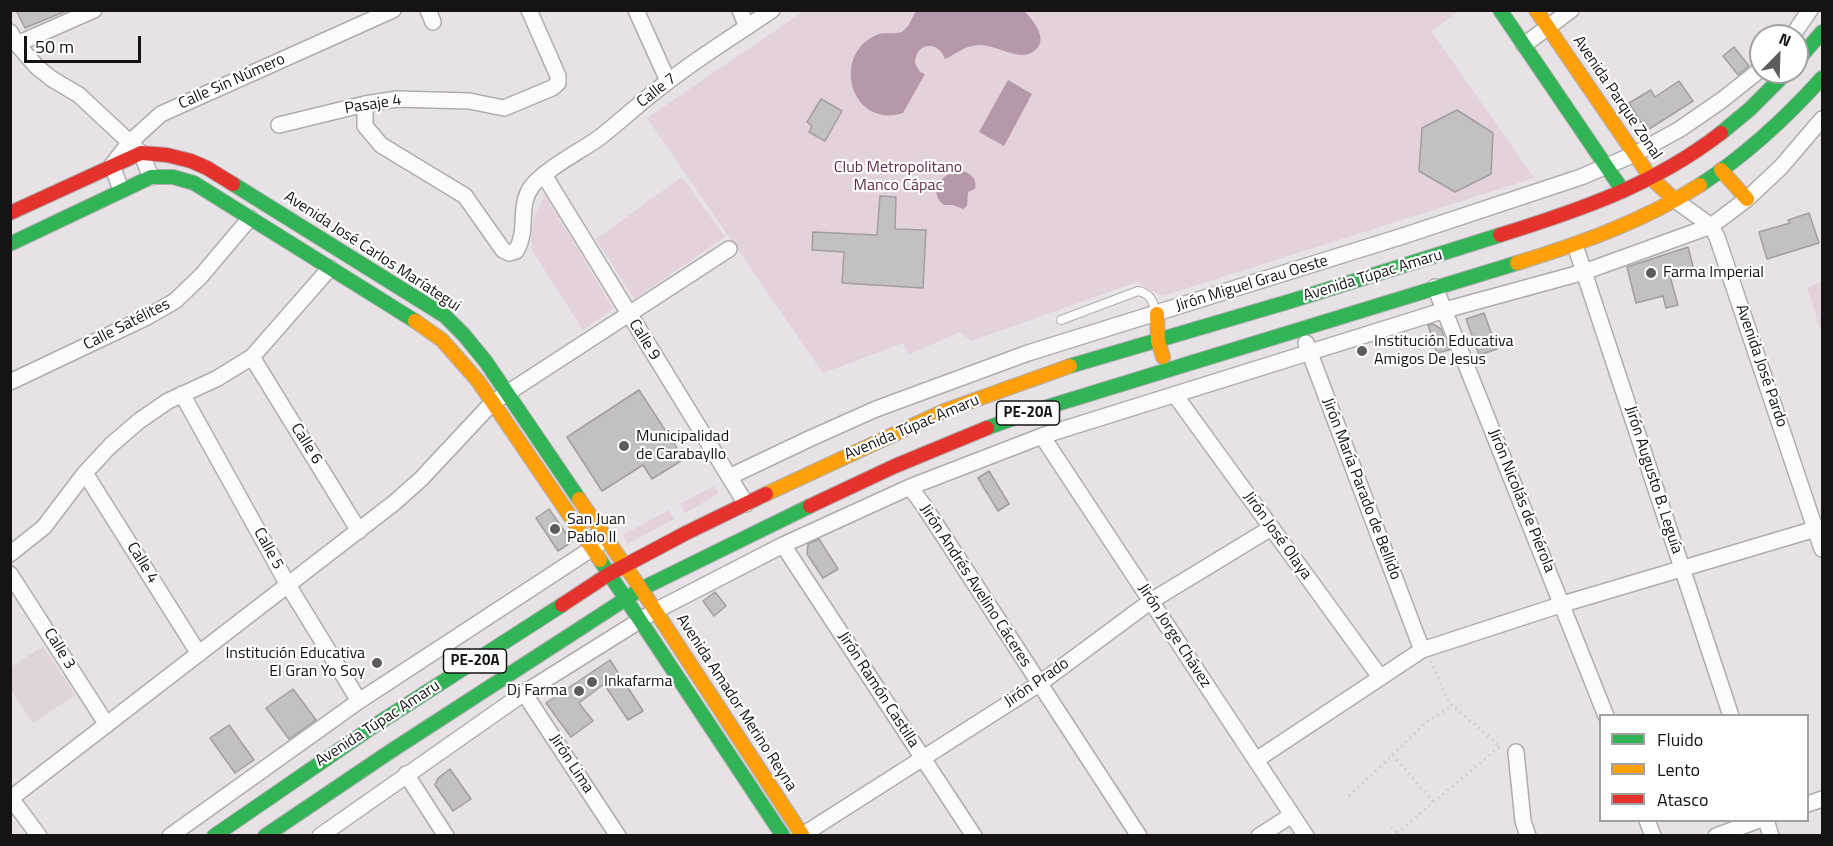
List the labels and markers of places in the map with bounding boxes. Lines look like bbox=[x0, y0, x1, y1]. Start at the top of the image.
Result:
place label: Farma Imperial bbox=[1663, 263, 1764, 283]
marker: Farma Imperial bbox=[1644, 266, 1658, 280]
place label: Institución Educativa Amigos De Jesus bbox=[1374, 332, 1514, 370]
marker: Institución Educativa Amigos De Jesus bbox=[1355, 344, 1369, 358]
place label: Municipalidad de Carabayllo bbox=[636, 427, 729, 465]
marker: Municipalidad de Carabayllo bbox=[617, 439, 631, 453]
place label: San Juan Pablo II bbox=[567, 510, 626, 548]
marker: San Juan Pablo II bbox=[548, 522, 562, 536]
place label: Institución Educativa El Gran Yo Soy bbox=[225, 644, 365, 682]
marker: Institución Educativa El Gran Yo Soy bbox=[370, 656, 384, 670]
place label: Inkafarma bbox=[604, 672, 672, 692]
marker: Inkafarma bbox=[585, 675, 599, 689]
place label: Dj Farma bbox=[507, 681, 567, 701]
marker: Dj Farma bbox=[572, 684, 586, 698]

